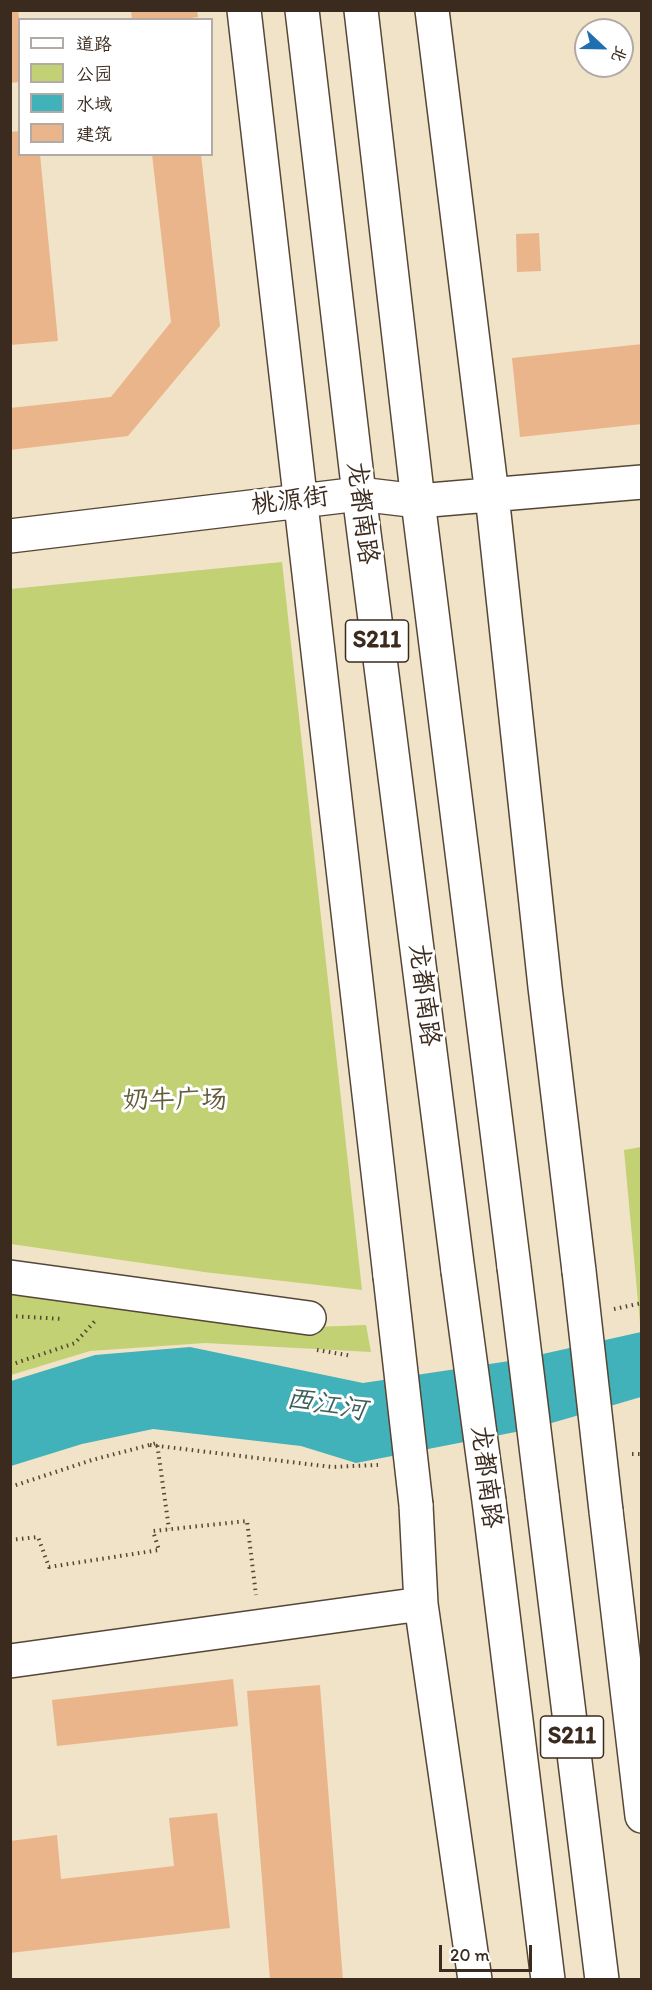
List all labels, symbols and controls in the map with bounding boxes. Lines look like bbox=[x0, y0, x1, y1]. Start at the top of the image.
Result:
legend bbox=[18, 18, 213, 156]
north arrow bbox=[574, 18, 634, 78]
text: 道路 bbox=[76, 33, 112, 55]
text: 北 bbox=[607, 43, 631, 65]
text: 公园 bbox=[76, 63, 112, 85]
text: 水域 bbox=[76, 93, 112, 115]
text: 建筑 bbox=[76, 123, 112, 145]
street label: 龙都南路 bbox=[339, 459, 383, 567]
street label: 桃源街 bbox=[249, 482, 331, 522]
road number: S211 bbox=[346, 620, 409, 662]
street label: 龙都南路 bbox=[401, 941, 445, 1049]
park label: 奶牛广场 bbox=[123, 1085, 227, 1117]
water label: 西江河 bbox=[283, 1384, 369, 1428]
street label: 龙都南路 bbox=[463, 1423, 507, 1531]
road number: S211 bbox=[540, 1716, 604, 1758]
scale bar bbox=[442, 1933, 535, 1971]
text: 20 m bbox=[450, 1944, 490, 1966]

